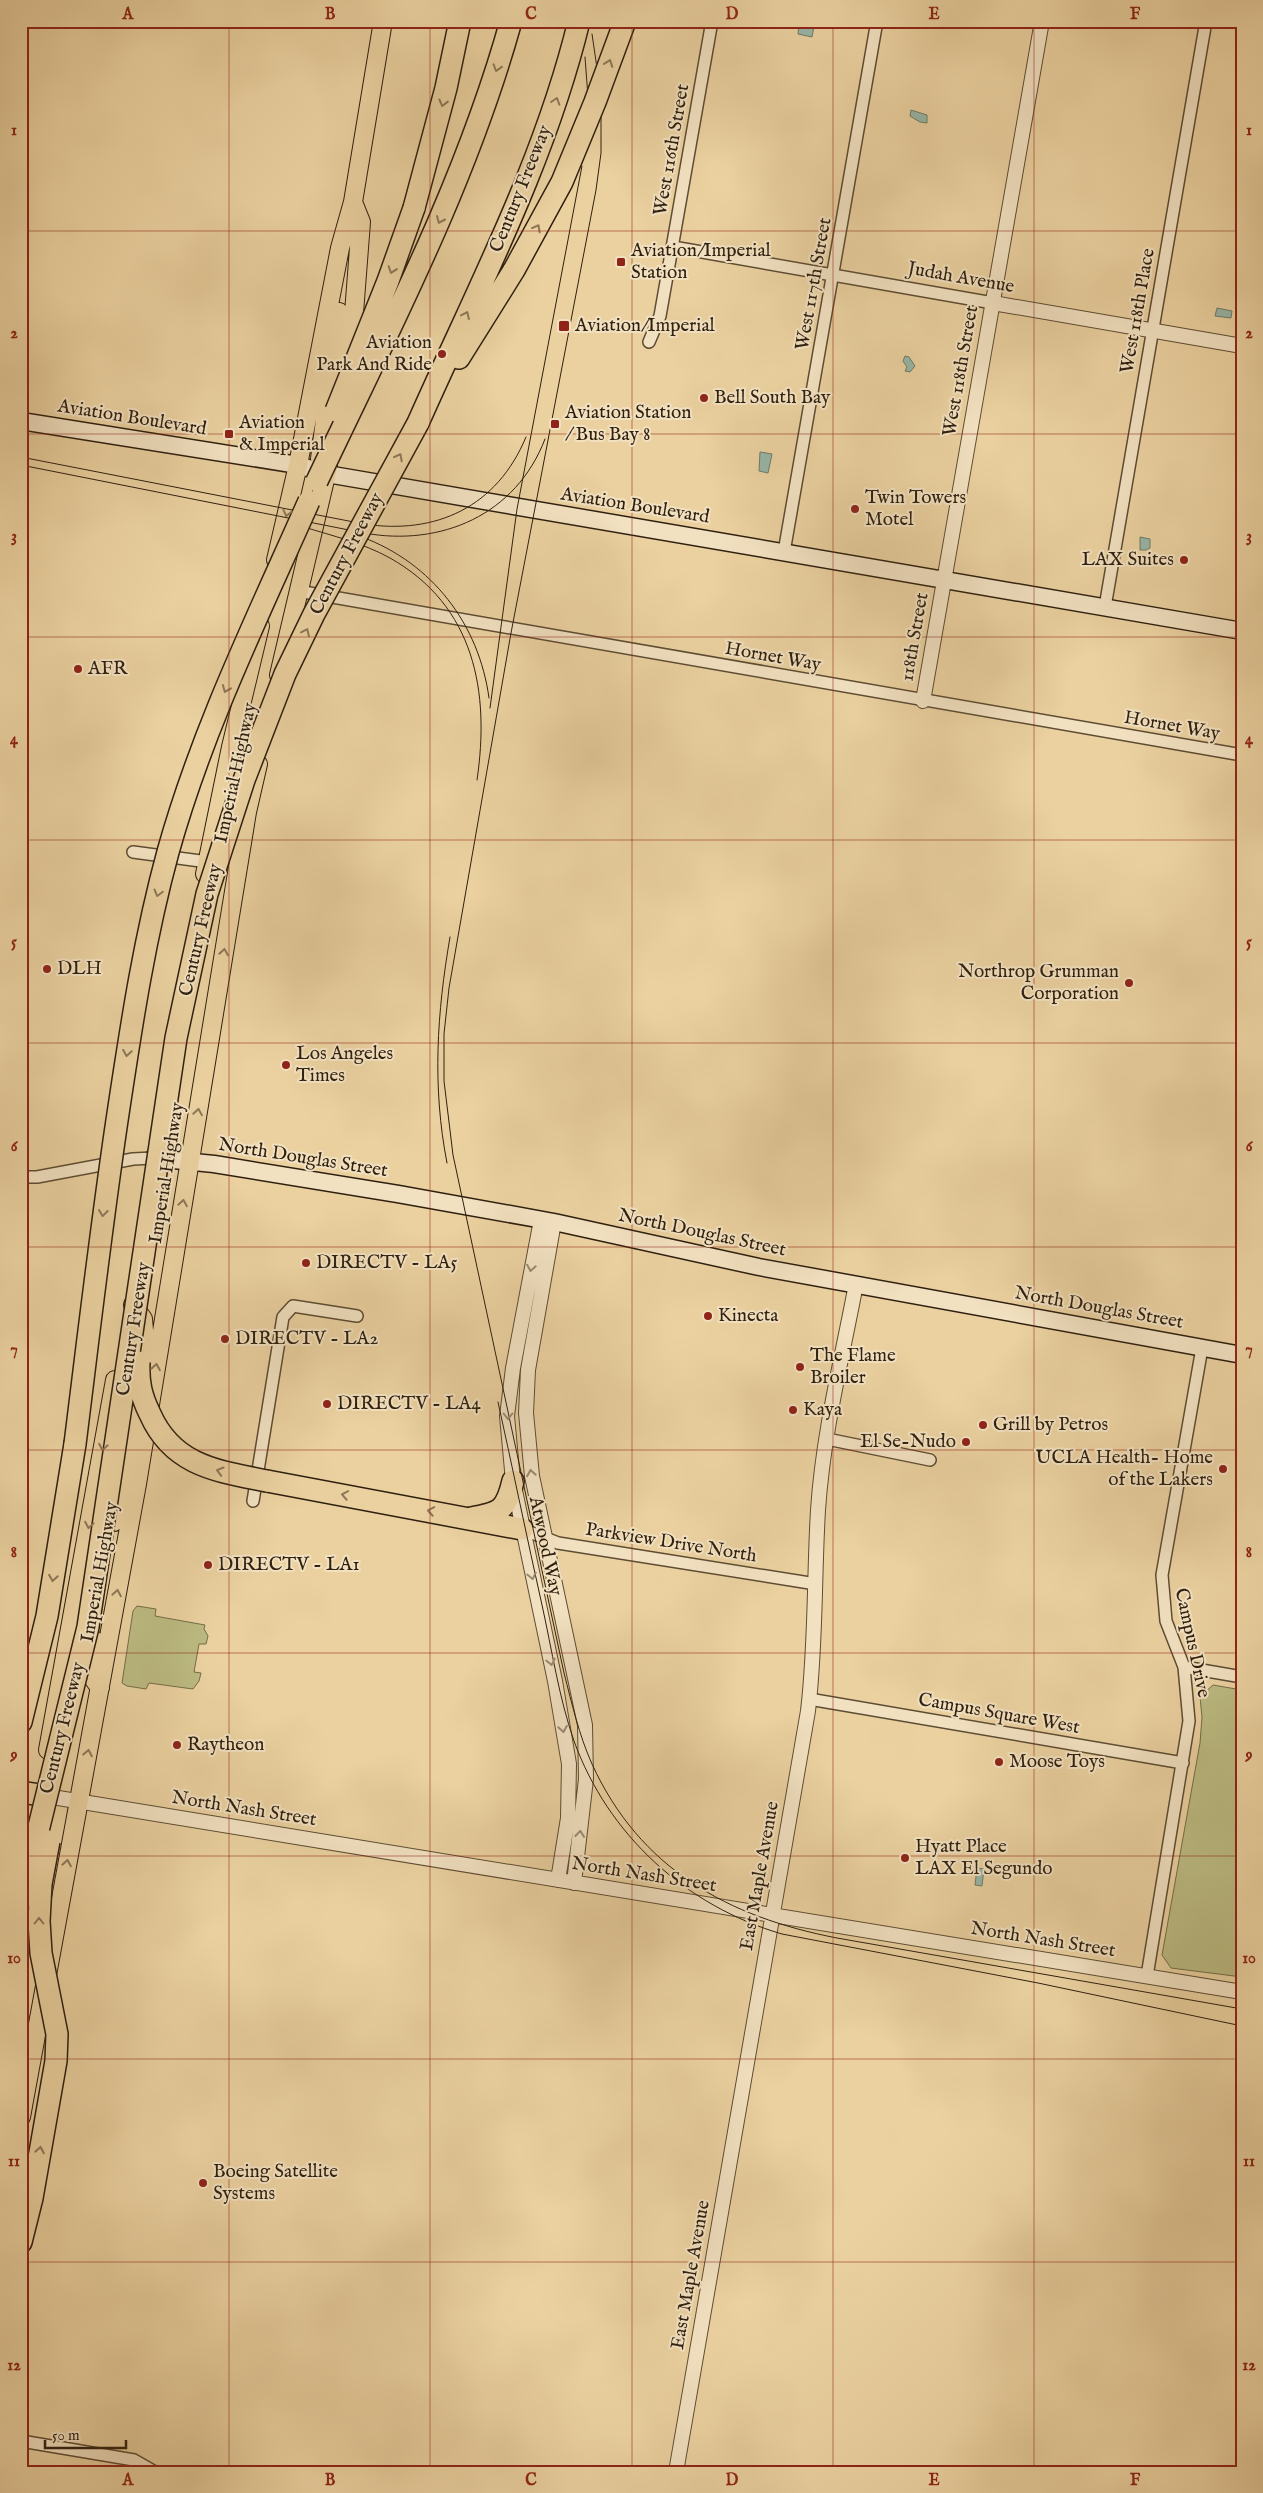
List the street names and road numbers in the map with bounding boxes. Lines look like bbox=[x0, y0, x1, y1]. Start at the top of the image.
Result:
street label: West 116th Street bbox=[649, 82, 695, 218]
street label: Century Freeway bbox=[485, 121, 558, 256]
street label: West 117th Street bbox=[791, 215, 838, 352]
street label: West 118th Place bbox=[1115, 246, 1161, 376]
street label: Judah Avenue bbox=[904, 256, 1016, 299]
street label: West 118th Street bbox=[938, 303, 984, 438]
street label: Aviation Boulevard bbox=[55, 394, 209, 442]
street label: Aviation Boulevard bbox=[558, 482, 712, 530]
street label: Century Freeway bbox=[305, 488, 390, 619]
street label: 118th Street bbox=[895, 590, 935, 683]
street label: Hornet Way bbox=[723, 637, 823, 677]
street label: Imperial Highway bbox=[209, 700, 263, 845]
street label: Hornet Way bbox=[1122, 706, 1222, 746]
street label: Century Freeway bbox=[174, 861, 228, 999]
street label: Imperial Highway bbox=[144, 1100, 190, 1245]
street label: North Douglas Street bbox=[217, 1133, 390, 1183]
street label: North Douglas Street bbox=[616, 1203, 789, 1263]
street label: Century Freeway bbox=[112, 1260, 157, 1398]
street label: North Douglas Street bbox=[1013, 1281, 1186, 1335]
street label: Atwood Way bbox=[523, 1493, 567, 1598]
street label: Imperial Highway bbox=[76, 1499, 124, 1644]
street label: Parkview Drive North bbox=[584, 1518, 758, 1568]
street label: Campus Drive bbox=[1169, 1586, 1215, 1700]
street label: Century Freeway bbox=[35, 1659, 91, 1797]
street label: Campus Square West bbox=[916, 1688, 1082, 1740]
street label: North Nash Street bbox=[170, 1786, 319, 1832]
street label: East Maple Avenue bbox=[735, 1799, 785, 1952]
street label: North Nash Street bbox=[570, 1852, 719, 1898]
street label: North Nash Street bbox=[969, 1917, 1118, 1963]
street label: East Maple Avenue bbox=[666, 2198, 716, 2351]

